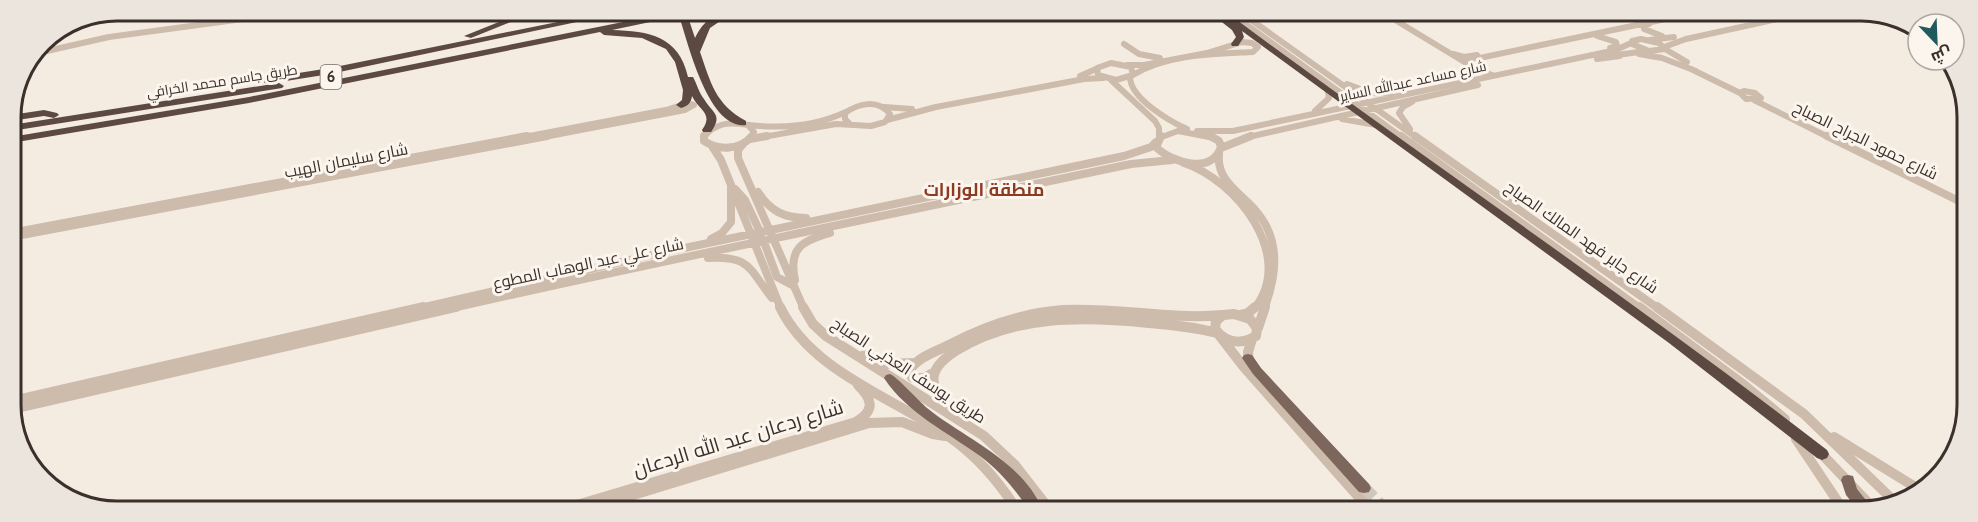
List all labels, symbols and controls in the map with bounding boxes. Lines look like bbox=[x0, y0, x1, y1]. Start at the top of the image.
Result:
north arrow bbox=[1906, 12, 1966, 72]
text: ش bbox=[1929, 43, 1955, 69]
street label: شارع مساعد عبدالله الساير bbox=[1337, 57, 1488, 106]
street label: طريق جاسم محمد الخرافي bbox=[145, 60, 299, 105]
road number: 6 bbox=[320, 65, 342, 89]
street label: شارع حمود الجراح الصباح bbox=[1790, 96, 1942, 185]
street label: شارع سليمان الهيب bbox=[282, 138, 410, 184]
street label: شارع جابر فهد المالك الصباح bbox=[1500, 177, 1662, 299]
district label: منطقة الوزارات bbox=[924, 178, 1044, 201]
street label: شارع علي عبد الوهاب المطوع bbox=[491, 233, 686, 297]
street label: طريق يوسف العذبي الصباح bbox=[826, 313, 990, 431]
street label: شارع ردعان عبد الله الردعان bbox=[630, 394, 847, 483]

